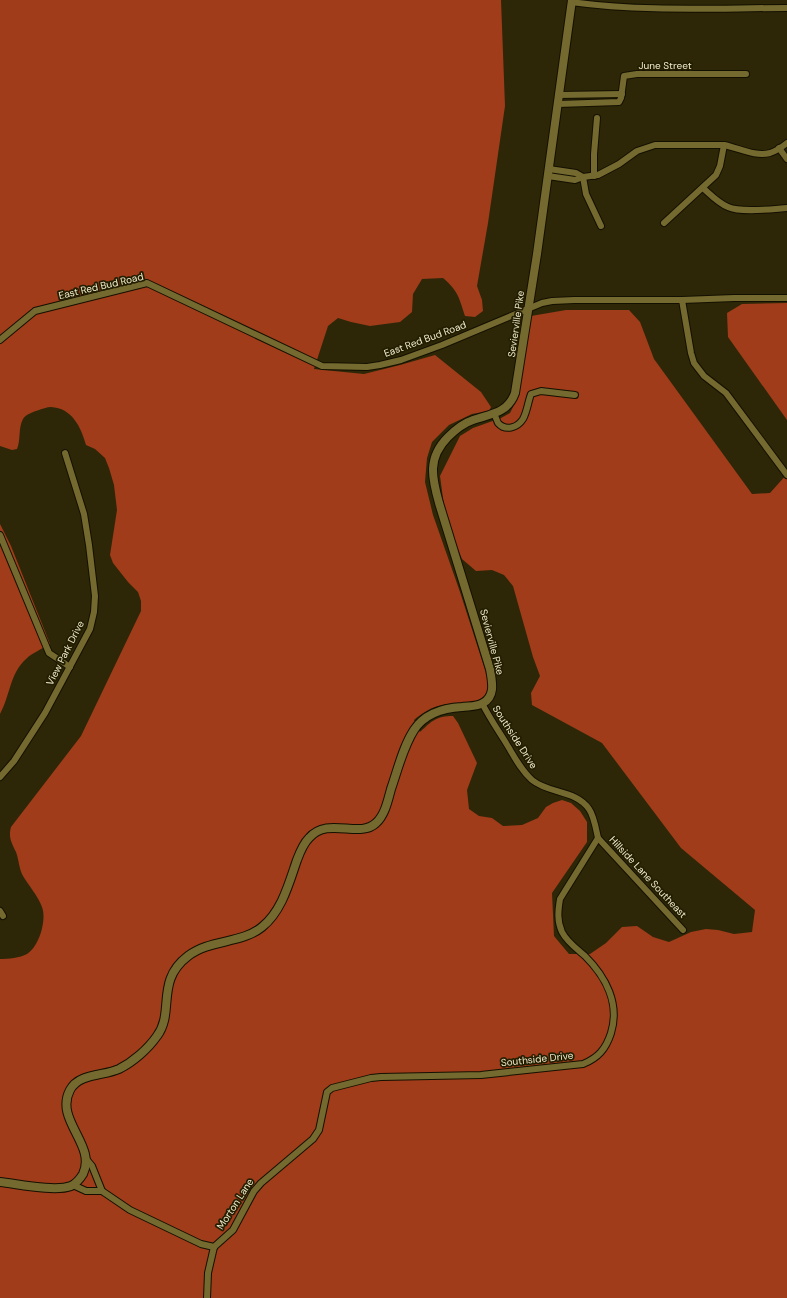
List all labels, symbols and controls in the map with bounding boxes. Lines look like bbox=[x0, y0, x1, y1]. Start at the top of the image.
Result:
street label: June Street bbox=[638, 59, 692, 72]
street label: East Red Bud Road bbox=[57, 270, 145, 302]
street label: Sevierville Pike bbox=[505, 289, 527, 358]
street label: East Red Bud Road bbox=[382, 318, 468, 360]
street label: Sevierville Pike bbox=[477, 608, 507, 677]
street label: View Park Drive bbox=[43, 618, 87, 688]
street label: Southside Drive bbox=[490, 703, 540, 771]
street label: Hillside Lane Southeast bbox=[607, 833, 689, 921]
street label: Southside Drive bbox=[500, 1049, 574, 1069]
street label: Morton Lane bbox=[214, 1176, 256, 1232]

